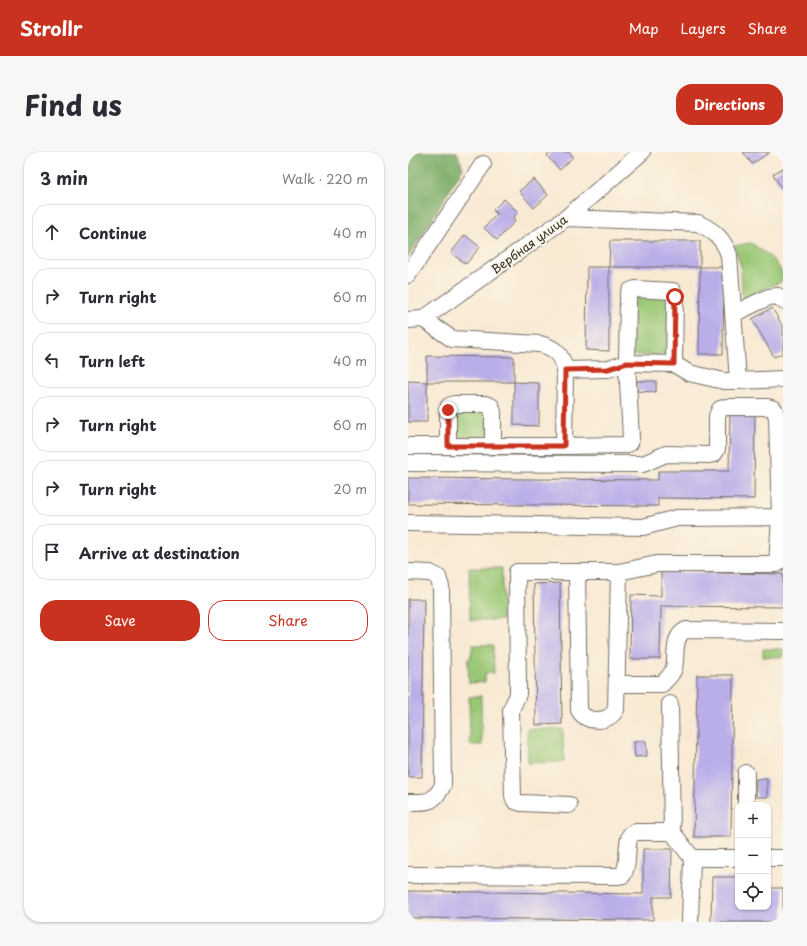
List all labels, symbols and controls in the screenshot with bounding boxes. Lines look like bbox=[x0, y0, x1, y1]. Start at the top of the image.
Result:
text: Strollr bbox=[20, 14, 83, 42]
text: Map bbox=[629, 18, 659, 39]
text: Layers bbox=[681, 18, 726, 39]
text: Share bbox=[748, 18, 787, 39]
text: Find us bbox=[24, 83, 122, 126]
button: Directions bbox=[676, 84, 783, 125]
text: 3 min bbox=[40, 165, 88, 191]
text: Walk · 220 m bbox=[282, 169, 368, 188]
street label: Вербная улица bbox=[487, 210, 571, 278]
icon: ahead bbox=[41, 221, 63, 243]
text: Continue bbox=[79, 221, 147, 244]
text: 40 m bbox=[333, 223, 367, 242]
icon: right bbox=[41, 285, 63, 307]
text: Turn right bbox=[79, 285, 156, 308]
text: 60 m bbox=[333, 287, 367, 306]
route start bbox=[666, 288, 684, 306]
icon: left bbox=[41, 349, 63, 371]
text: Turn left bbox=[79, 349, 145, 372]
text: 40 m bbox=[333, 351, 367, 370]
route end bbox=[439, 401, 457, 419]
icon: right bbox=[41, 413, 63, 435]
text: Turn right bbox=[79, 413, 156, 436]
text: 60 m bbox=[333, 415, 367, 434]
icon: right bbox=[41, 477, 63, 499]
text: Turn right bbox=[79, 477, 156, 500]
text: 20 m bbox=[333, 479, 367, 498]
icon: arrive bbox=[41, 541, 63, 563]
text: Arrive at destination bbox=[79, 541, 240, 564]
button: Save bbox=[40, 600, 200, 641]
button: Share bbox=[208, 600, 368, 641]
map controls bbox=[735, 802, 771, 910]
button: + bbox=[735, 802, 771, 838]
button: − bbox=[735, 838, 771, 874]
button: locate bbox=[735, 874, 771, 910]

